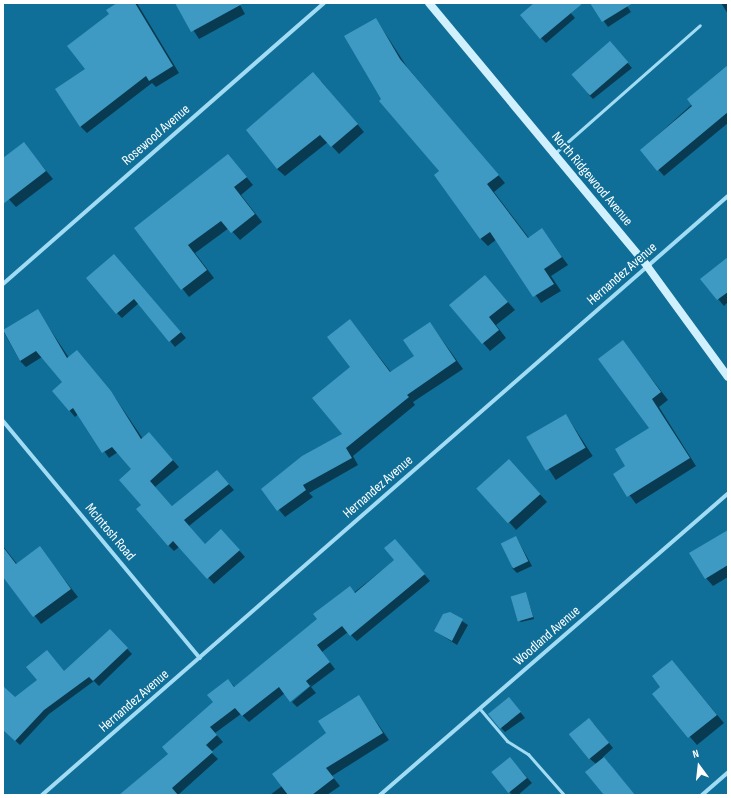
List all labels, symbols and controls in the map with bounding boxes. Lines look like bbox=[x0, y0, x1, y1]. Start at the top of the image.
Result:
street label: Rosewood Avenue bbox=[119, 101, 193, 169]
street label: North Ridgewood Avenue bbox=[548, 129, 636, 229]
street label: Hernandez Avenue bbox=[584, 239, 660, 309]
street label: Hernandez Avenue bbox=[340, 452, 416, 522]
street label: McIntosh Road bbox=[81, 500, 139, 564]
street label: Woodland Avenue bbox=[510, 603, 584, 669]
street label: Hernandez Avenue bbox=[96, 666, 172, 736]
north arrow bbox=[679, 746, 719, 786]
text: N bbox=[691, 747, 700, 761]

